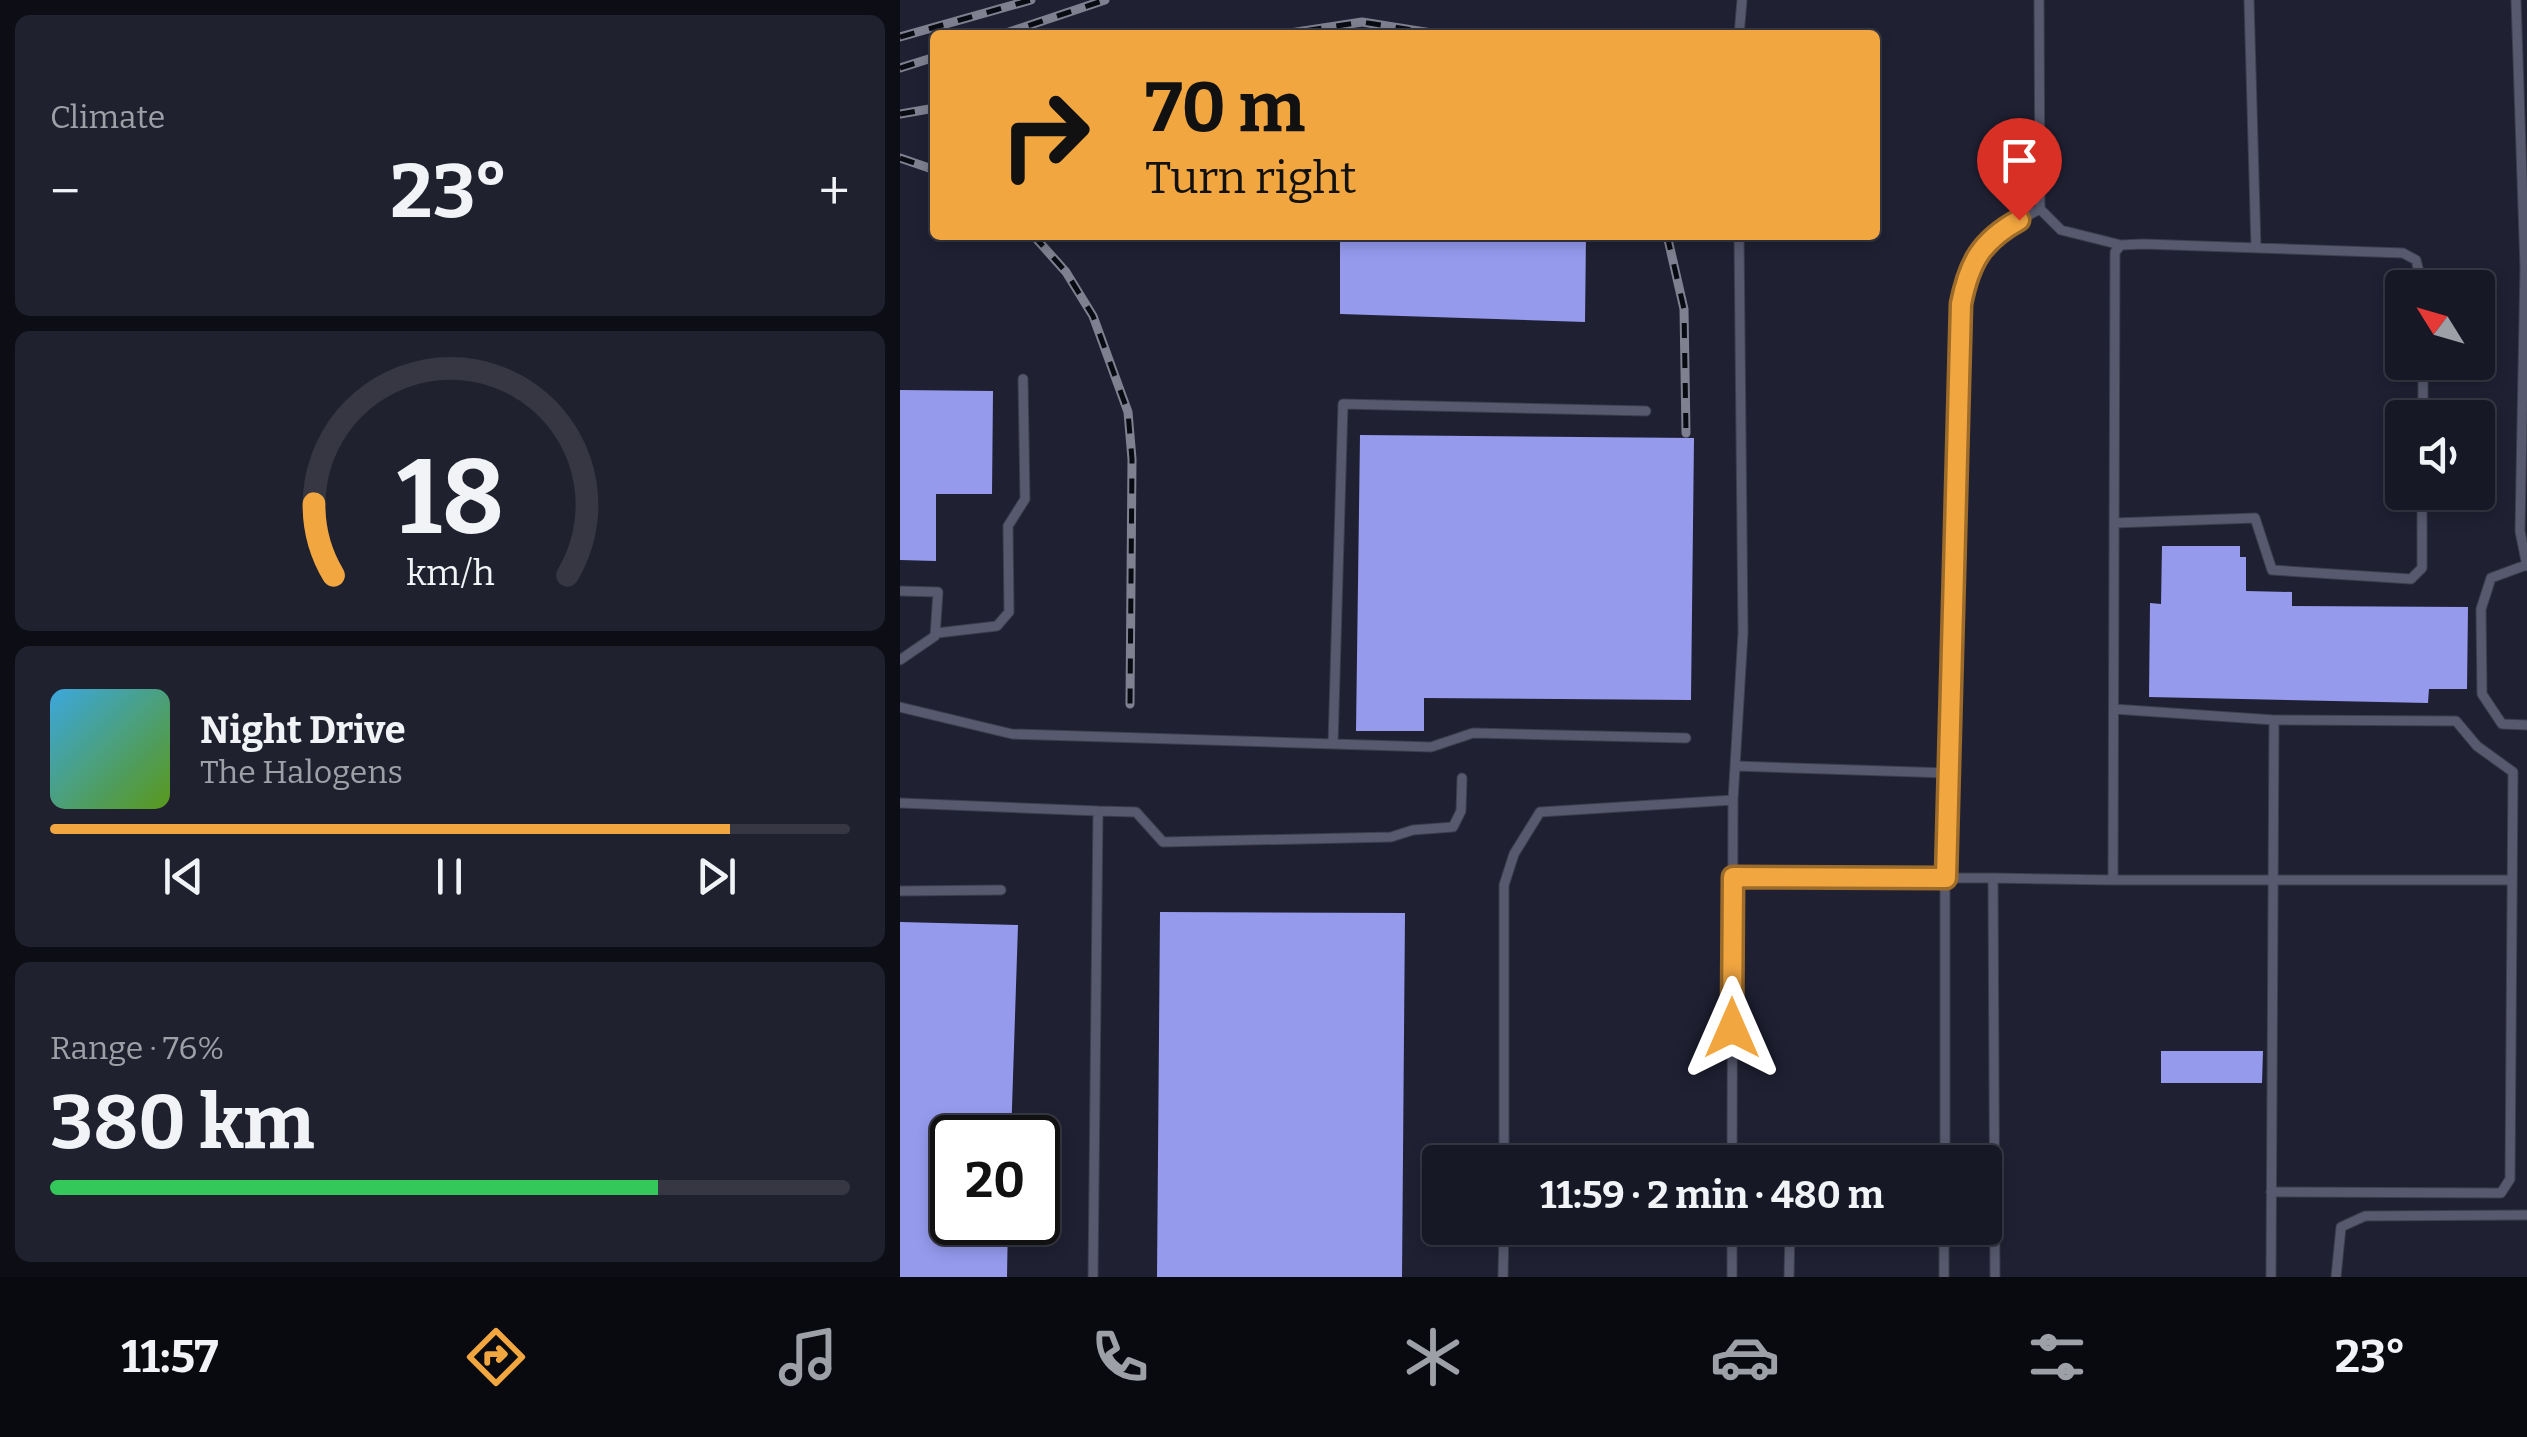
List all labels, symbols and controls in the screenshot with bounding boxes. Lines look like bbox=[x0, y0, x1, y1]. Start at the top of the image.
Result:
text: 70 m bbox=[1145, 66, 1305, 150]
icon: right bbox=[980, 70, 1110, 200]
text: Climate bbox=[50, 98, 165, 136]
pin bbox=[1977, 118, 2062, 221]
icon: arrive bbox=[1992, 133, 2047, 188]
text: 23° bbox=[390, 147, 509, 237]
text: Turn right bbox=[1145, 151, 1357, 205]
text: − bbox=[50, 159, 80, 225]
text: + bbox=[819, 159, 850, 225]
north arrow bbox=[2385, 270, 2495, 380]
map controls bbox=[2385, 270, 2495, 510]
button: sound bbox=[2385, 400, 2495, 510]
text: 18 bbox=[396, 436, 504, 561]
text: km/h bbox=[406, 552, 494, 594]
text: Night Drive bbox=[200, 707, 406, 753]
text: The Halogens bbox=[200, 753, 403, 791]
icon: previous bbox=[156, 849, 211, 904]
icon: pause bbox=[422, 849, 477, 904]
icon: next bbox=[689, 849, 744, 904]
position arrow bbox=[1680, 976, 1784, 1080]
text: Range · 76% bbox=[50, 1029, 224, 1067]
text: 380 km bbox=[50, 1078, 315, 1168]
speed limit sign: 20 bbox=[930, 1115, 1060, 1245]
text: 11:59 · 2 min · 480 m bbox=[1540, 1172, 1884, 1218]
icon: directions bbox=[461, 1322, 531, 1392]
icon: music bbox=[773, 1322, 843, 1392]
icon: phone bbox=[1085, 1322, 1155, 1392]
icon: climate bbox=[1398, 1322, 1468, 1392]
icon: car bbox=[1710, 1322, 1780, 1392]
icon: filters bbox=[2022, 1322, 2092, 1392]
text: 11:57 bbox=[121, 1330, 218, 1384]
text: 23° bbox=[2335, 1330, 2406, 1384]

